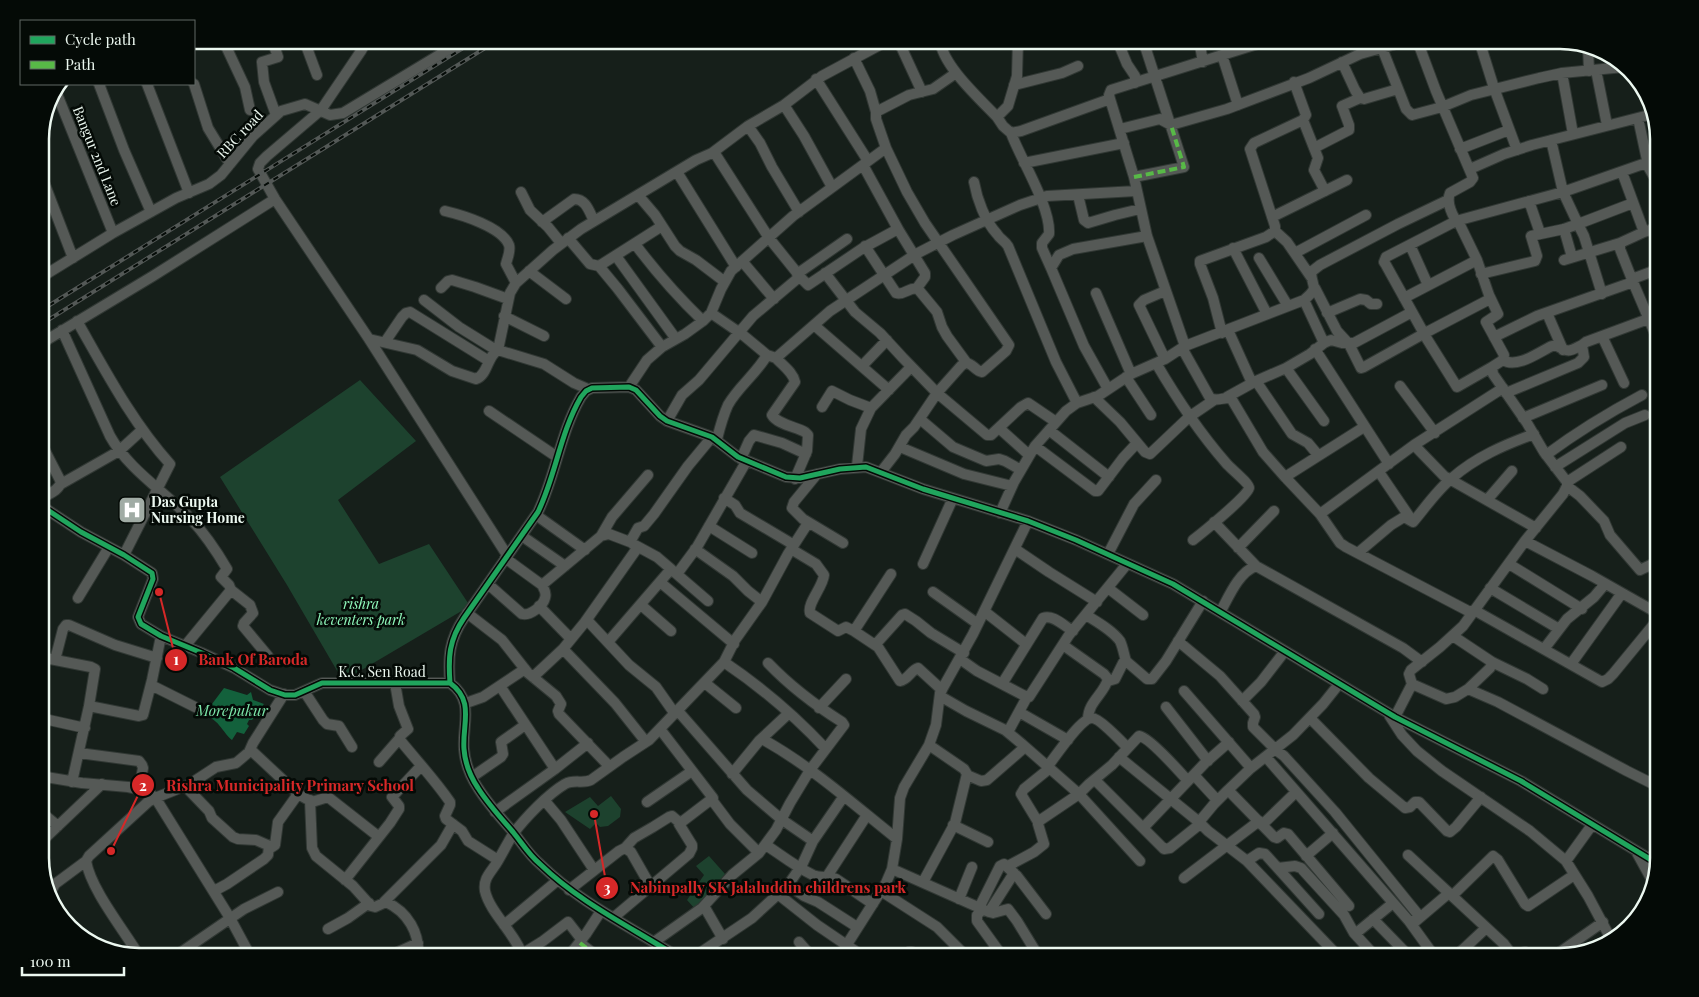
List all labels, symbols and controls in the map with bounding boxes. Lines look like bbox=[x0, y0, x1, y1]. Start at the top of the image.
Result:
legend bbox=[20, 20, 195, 85]
text: Cycle path bbox=[65, 29, 136, 49]
text: Path bbox=[65, 54, 95, 74]
street label: Bangur 2nd Lane bbox=[69, 103, 126, 209]
street label: RBC road bbox=[212, 105, 267, 162]
place label: Das Gupta Nursing Home bbox=[151, 492, 245, 527]
hospital icon: Das Gupta Nursing Home bbox=[117, 495, 147, 525]
park label: rishra keventers park bbox=[316, 594, 405, 629]
callout: Bank Of Baroda bbox=[163, 645, 318, 675]
text: 1 bbox=[173, 649, 179, 669]
text: Bank Of Baroda bbox=[198, 649, 308, 669]
street label: K.C. Sen Road bbox=[338, 662, 426, 681]
water label: Morepukur bbox=[195, 700, 269, 720]
callout: Rishra Municipality Primary School bbox=[130, 770, 424, 800]
text: 2 bbox=[139, 775, 147, 795]
text: Rishra Municipality Primary School bbox=[166, 775, 414, 795]
callout: Nabinpally SK Jalaluddin childrens park bbox=[595, 873, 917, 903]
text: 3 bbox=[603, 877, 611, 897]
text: Nabinpally SK Jalaluddin childrens park bbox=[630, 877, 906, 897]
scale bar bbox=[22, 944, 125, 976]
text: 100 m bbox=[30, 951, 71, 971]

